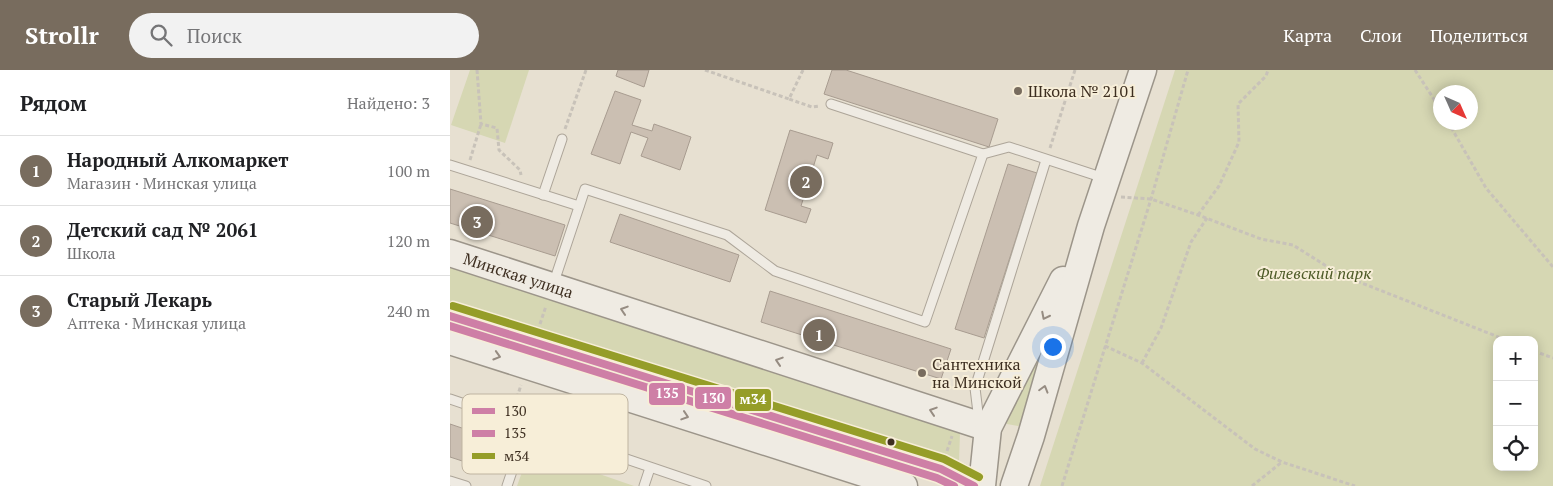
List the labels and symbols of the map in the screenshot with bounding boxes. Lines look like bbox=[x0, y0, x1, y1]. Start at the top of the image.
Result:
place label: Школа № 2101 bbox=[1028, 80, 1137, 102]
marker: Школа № 2101 bbox=[1012, 85, 1024, 97]
north arrow bbox=[1433, 85, 1478, 130]
pin: 2 bbox=[790, 163, 822, 201]
pin: 3 bbox=[461, 203, 493, 241]
street label: Минская улица bbox=[461, 247, 576, 303]
park label: Филевский парк bbox=[1257, 262, 1371, 284]
one-way arrow bbox=[621, 306, 629, 316]
one-way arrow bbox=[1041, 311, 1051, 320]
pin: 1 bbox=[803, 316, 835, 354]
your location bbox=[1040, 334, 1066, 360]
one-way arrow bbox=[492, 350, 500, 360]
place label: Сантехника на Минской bbox=[932, 353, 1022, 393]
one-way arrow bbox=[775, 356, 783, 366]
marker: Сантехника на Минской bbox=[916, 367, 928, 379]
line badge: 135 bbox=[648, 382, 686, 406]
text: 135 bbox=[655, 383, 679, 402]
one-way arrow bbox=[1039, 385, 1049, 393]
line badge: 130 bbox=[694, 386, 732, 410]
text: 130 bbox=[701, 388, 725, 407]
line badge: м34 bbox=[734, 388, 772, 412]
text: м34 bbox=[739, 389, 767, 408]
legend bbox=[462, 394, 628, 474]
text: 130 bbox=[504, 401, 526, 420]
one-way arrow bbox=[929, 407, 938, 417]
one-way arrow bbox=[680, 410, 688, 420]
text: 135 bbox=[504, 423, 526, 442]
unlabelled marker bbox=[886, 437, 896, 447]
text: м34 bbox=[504, 446, 530, 465]

